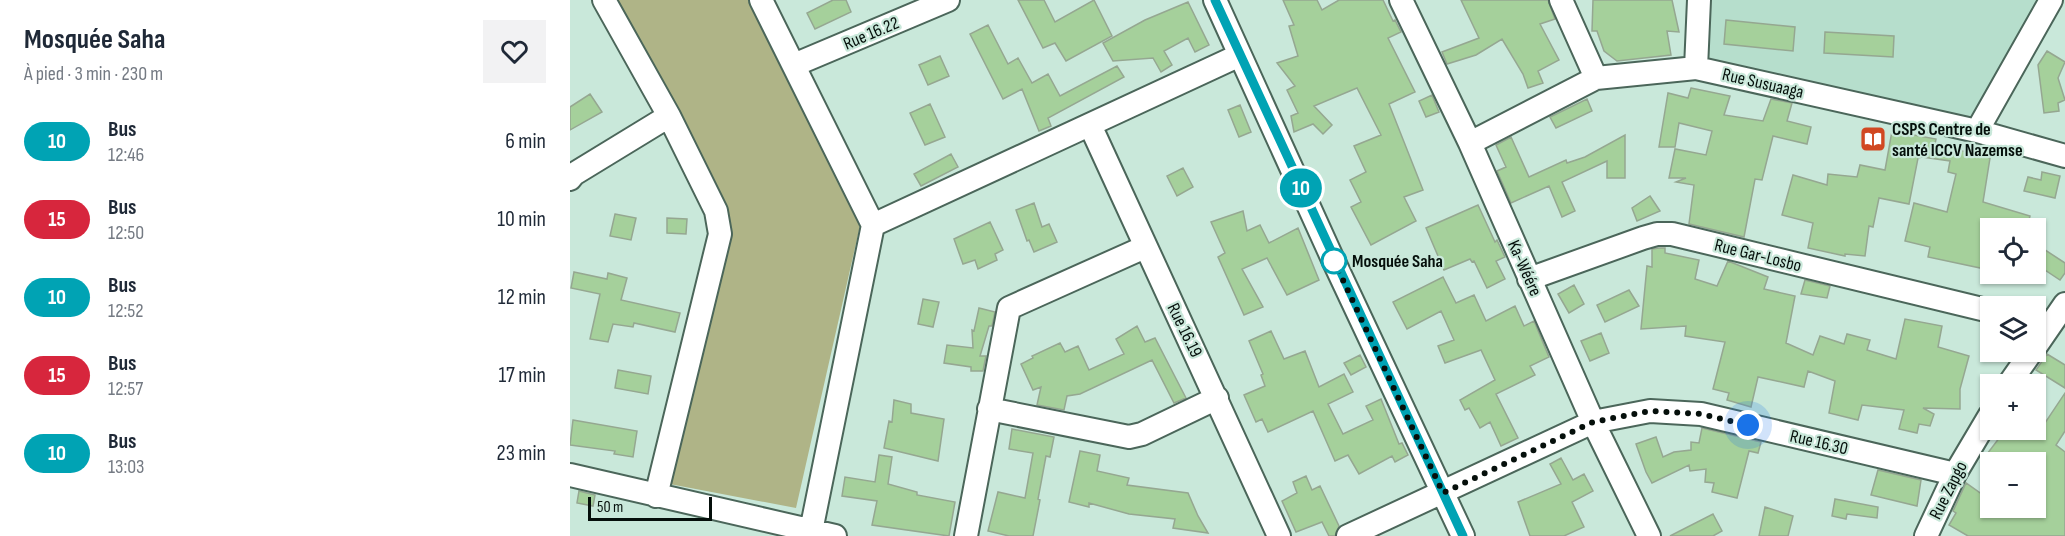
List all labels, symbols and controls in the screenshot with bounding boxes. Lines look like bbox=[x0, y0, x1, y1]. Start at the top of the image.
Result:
street label: Rue 16.22 bbox=[840, 12, 902, 55]
button: heart bbox=[483, 20, 546, 83]
text: Mosquée Saha bbox=[24, 23, 165, 56]
text: À pied · 3 min · 230 m bbox=[24, 62, 163, 86]
street label: Rue Susuaaga bbox=[1720, 64, 1806, 103]
text: Bus bbox=[108, 116, 137, 143]
place label: CSPS Centre de santé ICCV Nazemse bbox=[1892, 119, 2023, 161]
library icon: CSPS Centre de santé ICCV Nazemse bbox=[1858, 124, 1888, 154]
text: 6 min bbox=[505, 128, 546, 155]
text: 10 bbox=[48, 129, 66, 154]
text: 12:46 bbox=[108, 143, 144, 167]
line badge: 10 bbox=[1274, 168, 1328, 207]
text: 10 bbox=[1292, 176, 1310, 201]
text: Bus bbox=[108, 194, 137, 221]
text: 10 min bbox=[497, 206, 546, 233]
text: 15 bbox=[48, 207, 66, 232]
map controls bbox=[1980, 218, 2046, 518]
button: locate bbox=[1980, 218, 2046, 284]
text: 12:50 bbox=[108, 221, 144, 245]
street label: Rue Gar-Losbo bbox=[1712, 235, 1803, 276]
street label: Ka-Wéére bbox=[1503, 237, 1546, 299]
marker: Mosquée Saha bbox=[1321, 248, 1347, 274]
place label: Mosquée Saha bbox=[1352, 251, 1443, 272]
text: Bus bbox=[108, 272, 137, 299]
text: 12 min bbox=[498, 284, 546, 311]
text: 10 bbox=[48, 285, 66, 310]
button: layers bbox=[1980, 296, 2046, 362]
text: 12:52 bbox=[108, 299, 144, 323]
street label: Rue 16.19 bbox=[1162, 300, 1207, 361]
text: Bus bbox=[108, 350, 137, 377]
text: 17 min bbox=[498, 362, 546, 389]
text: 15 bbox=[48, 363, 66, 388]
button: + bbox=[1980, 374, 2046, 440]
text: 12:57 bbox=[108, 377, 143, 401]
your location bbox=[1733, 410, 1763, 440]
street label: Rue 16.30 bbox=[1788, 426, 1850, 459]
text: Bus bbox=[108, 428, 137, 455]
text: 23 min bbox=[497, 440, 546, 467]
text: 10 bbox=[48, 441, 66, 466]
button: − bbox=[1980, 452, 2046, 518]
text: 13:03 bbox=[108, 455, 144, 479]
street label: Rue Zapgo bbox=[1925, 458, 1972, 523]
scale bar bbox=[588, 494, 712, 522]
text: 50 m bbox=[597, 498, 623, 517]

